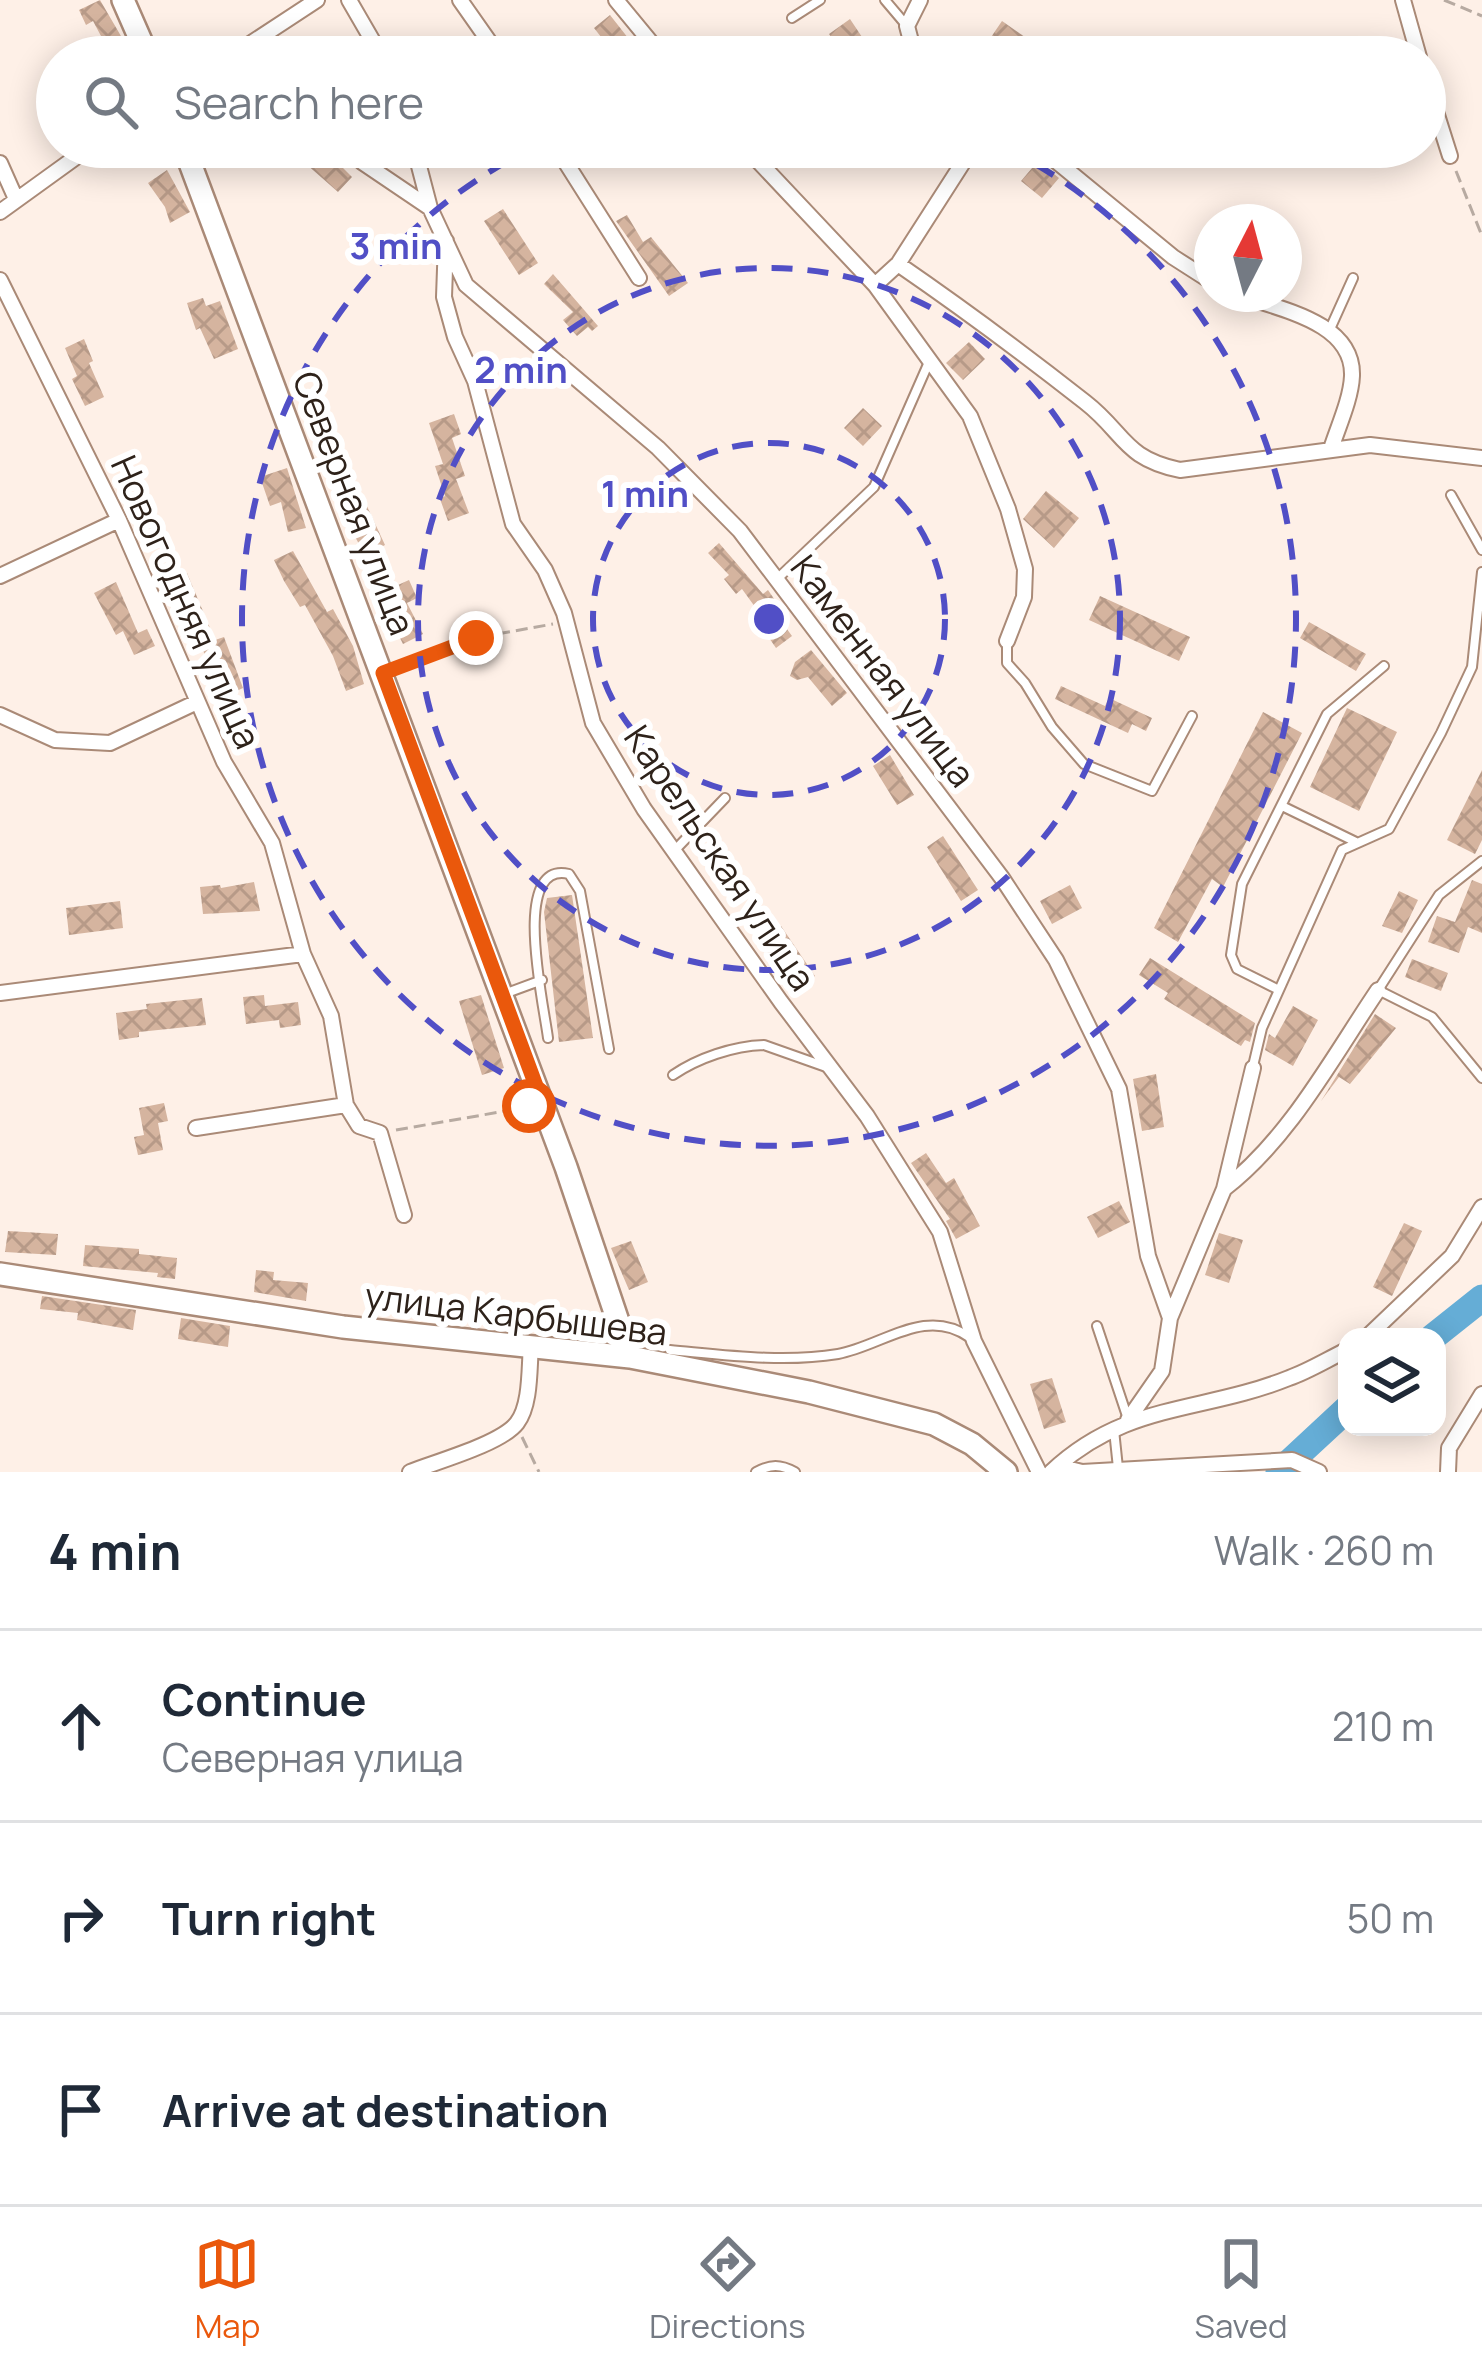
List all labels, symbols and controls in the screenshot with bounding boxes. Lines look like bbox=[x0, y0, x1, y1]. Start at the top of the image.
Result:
search box bbox=[36, 36, 1446, 168]
icon: search bbox=[78, 69, 144, 135]
text: Search here bbox=[174, 71, 424, 133]
north arrow bbox=[1194, 204, 1302, 312]
text: 3 min bbox=[349, 221, 443, 270]
text: 2 min bbox=[474, 345, 568, 394]
street label: Северная улица bbox=[282, 364, 427, 642]
street label: Новогодняя улица bbox=[100, 448, 273, 756]
text: 1 min bbox=[601, 469, 689, 518]
street label: Каменная улица bbox=[780, 545, 987, 797]
centre of rings bbox=[748, 598, 790, 640]
route end bbox=[449, 611, 503, 665]
street label: Карельская улица bbox=[613, 715, 827, 1000]
route start bbox=[502, 1079, 556, 1133]
street label: улица Карбышева bbox=[362, 1271, 670, 1356]
map controls bbox=[1338, 1328, 1446, 1436]
button: layers bbox=[1338, 1328, 1446, 1436]
text: 4 min bbox=[48, 1516, 181, 1585]
text: Walk · 260 m bbox=[1214, 1523, 1434, 1577]
text: Continue bbox=[162, 1668, 367, 1730]
icon: ahead bbox=[48, 1693, 114, 1759]
text: 210 m bbox=[1332, 1699, 1434, 1753]
text: Северная улица bbox=[162, 1730, 464, 1784]
icon: right bbox=[48, 1885, 114, 1951]
text: Turn right bbox=[162, 1887, 376, 1949]
text: 50 m bbox=[1347, 1891, 1434, 1945]
icon: arrive bbox=[48, 2077, 114, 2143]
text: Arrive at destination bbox=[162, 2079, 609, 2141]
tab: Map bbox=[194, 2231, 260, 2348]
tab: Directions bbox=[649, 2231, 806, 2348]
tab: Saved bbox=[1195, 2231, 1288, 2348]

